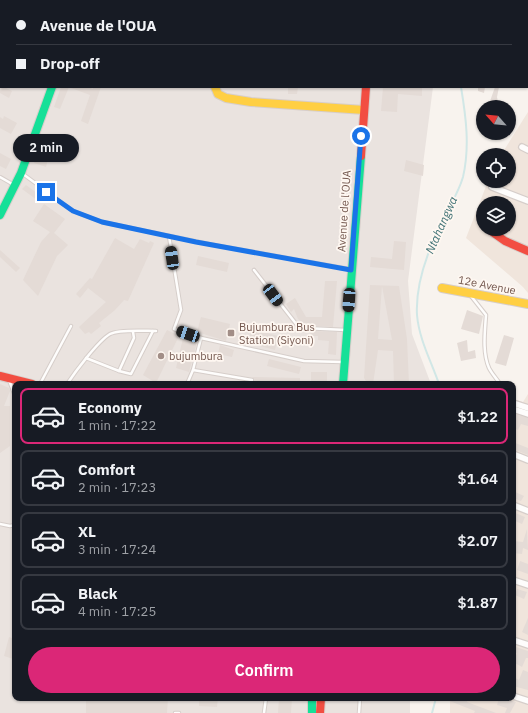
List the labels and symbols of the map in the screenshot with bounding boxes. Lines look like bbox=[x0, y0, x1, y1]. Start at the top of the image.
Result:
north arrow bbox=[476, 100, 516, 140]
route start bbox=[352, 127, 370, 145]
callout: 2 min bbox=[13, 134, 79, 162]
street label: Avenue de l'OUA bbox=[334, 170, 354, 252]
route end bbox=[37, 183, 55, 201]
water label: Ntahangwa bbox=[422, 194, 460, 256]
car bbox=[164, 245, 180, 271]
street label: 12e Avenue bbox=[457, 273, 517, 297]
car bbox=[261, 282, 285, 308]
car bbox=[342, 288, 356, 312]
place label: Bujumbura Bus Station (Siyoni) bbox=[239, 320, 315, 347]
car bbox=[175, 324, 201, 344]
marker: Bujumbura Bus Station (Siyoni) bbox=[226, 328, 236, 338]
place label: bujumbura bbox=[169, 349, 223, 363]
marker: bujumbura bbox=[156, 351, 166, 361]

